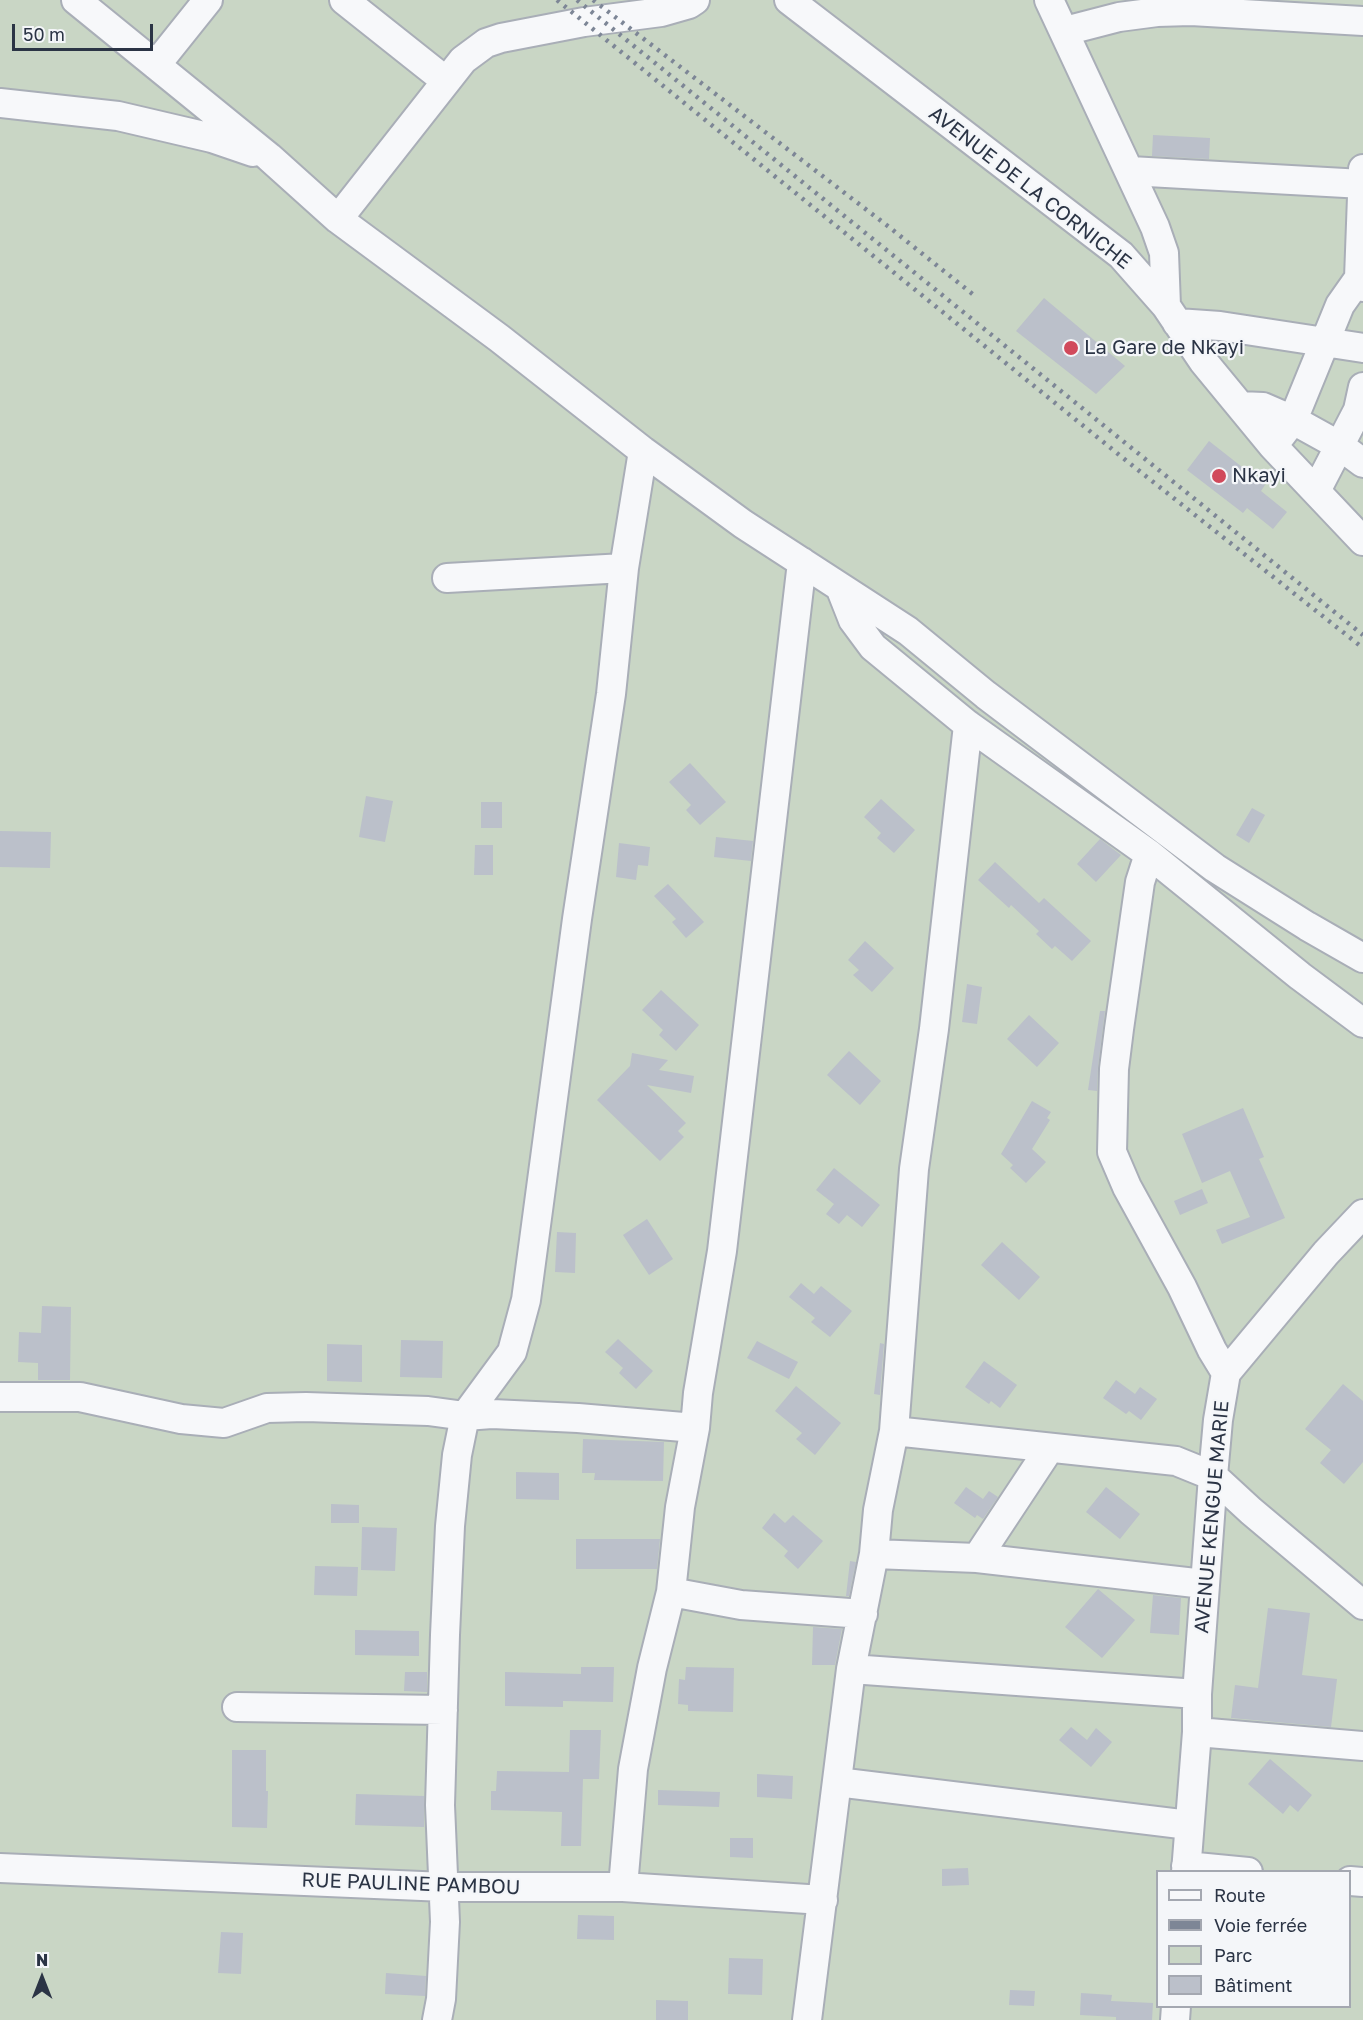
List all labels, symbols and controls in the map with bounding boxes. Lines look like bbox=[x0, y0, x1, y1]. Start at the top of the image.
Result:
scale bar bbox=[15, 12, 156, 50]
text: 50 m bbox=[23, 23, 65, 45]
street label: AVENUE DE LA CORNICHE bbox=[924, 102, 1136, 274]
place label: La Gare de Nkayi bbox=[1084, 336, 1244, 360]
marker: La Gare de Nkayi bbox=[1062, 339, 1080, 357]
place label: Nkayi bbox=[1232, 464, 1286, 488]
marker: Nkayi bbox=[1210, 467, 1228, 485]
street label: AVENUE KENGUE MARIE bbox=[1190, 1399, 1234, 1635]
street label: RUE PAULINE PAMBOU bbox=[301, 1868, 521, 1900]
legend bbox=[1156, 1870, 1351, 2008]
text: Route bbox=[1214, 1884, 1265, 1906]
text: Voie ferrée bbox=[1214, 1914, 1307, 1936]
text: Parc bbox=[1214, 1944, 1252, 1966]
north arrow bbox=[12, 1948, 72, 2008]
text: N bbox=[36, 1950, 48, 1970]
text: Bâtiment bbox=[1214, 1974, 1293, 1996]

